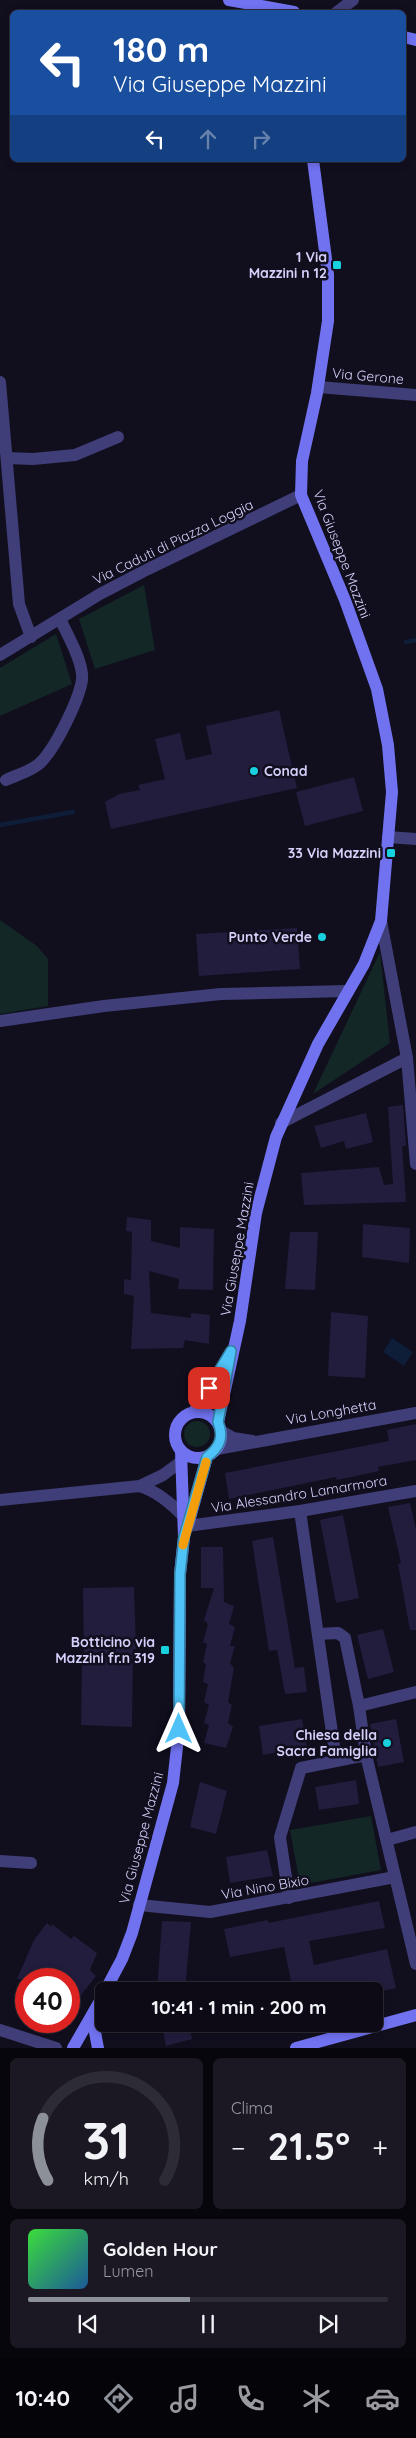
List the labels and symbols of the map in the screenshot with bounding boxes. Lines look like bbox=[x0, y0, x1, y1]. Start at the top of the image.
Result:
place label: 1 Via Mazzini n 12 bbox=[249, 248, 327, 282]
marker: 1 Via Mazzini n 12 bbox=[331, 259, 343, 271]
street label: Via Gerone bbox=[331, 364, 405, 388]
street label: Via Giuseppe Mazzini bbox=[309, 487, 375, 621]
street label: Via Caduti di Piazza Loggia bbox=[90, 495, 256, 589]
place label: Conad bbox=[264, 762, 307, 780]
marker: Conad bbox=[248, 765, 260, 777]
place label: 33 Via Mazzini bbox=[288, 844, 381, 862]
marker: 33 Via Mazzini bbox=[385, 847, 397, 859]
place label: Punto Verde bbox=[229, 928, 312, 946]
marker: Punto Verde bbox=[316, 931, 328, 943]
street label: Via Giuseppe Mazzini bbox=[216, 1180, 258, 1318]
pin bbox=[188, 1367, 230, 1409]
street label: Via Longhetta bbox=[285, 1395, 377, 1429]
street label: Via Alessandro Lamarmora bbox=[210, 1471, 388, 1517]
place label: Botticino via Mazzini fr.n 319 bbox=[55, 1633, 155, 1667]
marker: Botticino via Mazzini fr.n 319 bbox=[159, 1644, 171, 1656]
position arrow bbox=[152, 1702, 204, 1754]
place label: Chiesa della Sacra Famiglia bbox=[277, 1726, 377, 1760]
marker: Chiesa della Sacra Famiglia bbox=[381, 1737, 393, 1749]
street label: Via Giuseppe Mazzini bbox=[115, 1770, 167, 1906]
street label: Via Nino Bixio bbox=[220, 1870, 310, 1904]
speed limit sign: 40 bbox=[15, 1968, 80, 2033]

